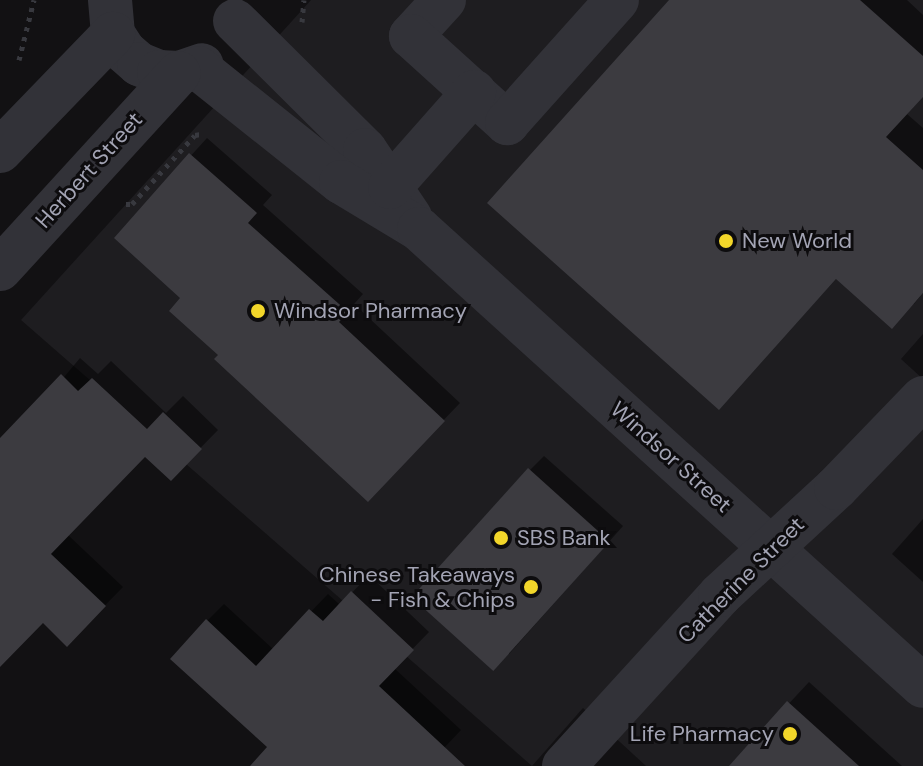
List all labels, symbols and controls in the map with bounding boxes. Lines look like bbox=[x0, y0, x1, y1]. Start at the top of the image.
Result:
street label: Herbert Street bbox=[30, 107, 148, 233]
place label: New World bbox=[742, 228, 852, 254]
marker: New World bbox=[717, 232, 735, 250]
place label: Windsor Pharmacy bbox=[274, 298, 467, 324]
marker: Windsor Pharmacy bbox=[249, 302, 267, 320]
street label: Windsor Street bbox=[605, 396, 737, 518]
street label: Catherine Street bbox=[672, 511, 810, 649]
place label: SBS Bank bbox=[517, 525, 611, 551]
marker: SBS Bank bbox=[492, 529, 510, 547]
place label: Chinese Takeaways - Fish & Chips bbox=[319, 561, 515, 612]
marker: Chinese Takeaways - Fish & Chips bbox=[522, 578, 540, 596]
place label: Life Pharmacy bbox=[630, 721, 774, 747]
marker: Life Pharmacy bbox=[781, 725, 799, 743]

